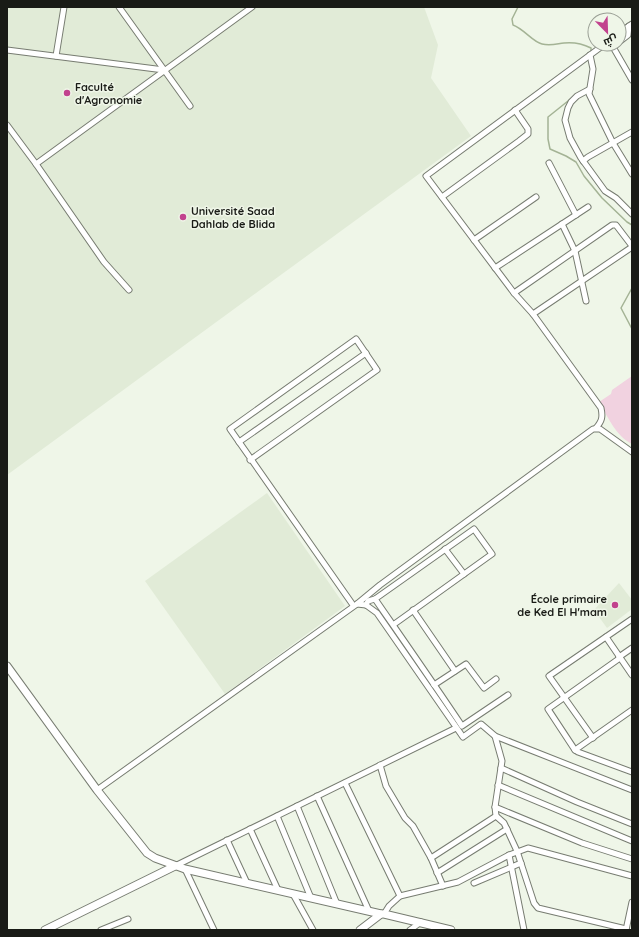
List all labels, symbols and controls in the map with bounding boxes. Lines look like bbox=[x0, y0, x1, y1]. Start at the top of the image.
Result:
north arrow bbox=[587, 12, 627, 52]
text: ش bbox=[602, 32, 620, 50]
place label: Faculté d'Agronomie bbox=[75, 80, 143, 107]
marker: Faculté d'Agronomie bbox=[62, 88, 72, 98]
place label: Université Saad Dahlab de Blida bbox=[191, 204, 275, 231]
marker: Université Saad Dahlab de Blida bbox=[178, 212, 188, 222]
place label: École primaire de Ked El H'mam bbox=[517, 592, 607, 619]
marker: École primaire de Ked El H'mam bbox=[610, 600, 620, 610]

